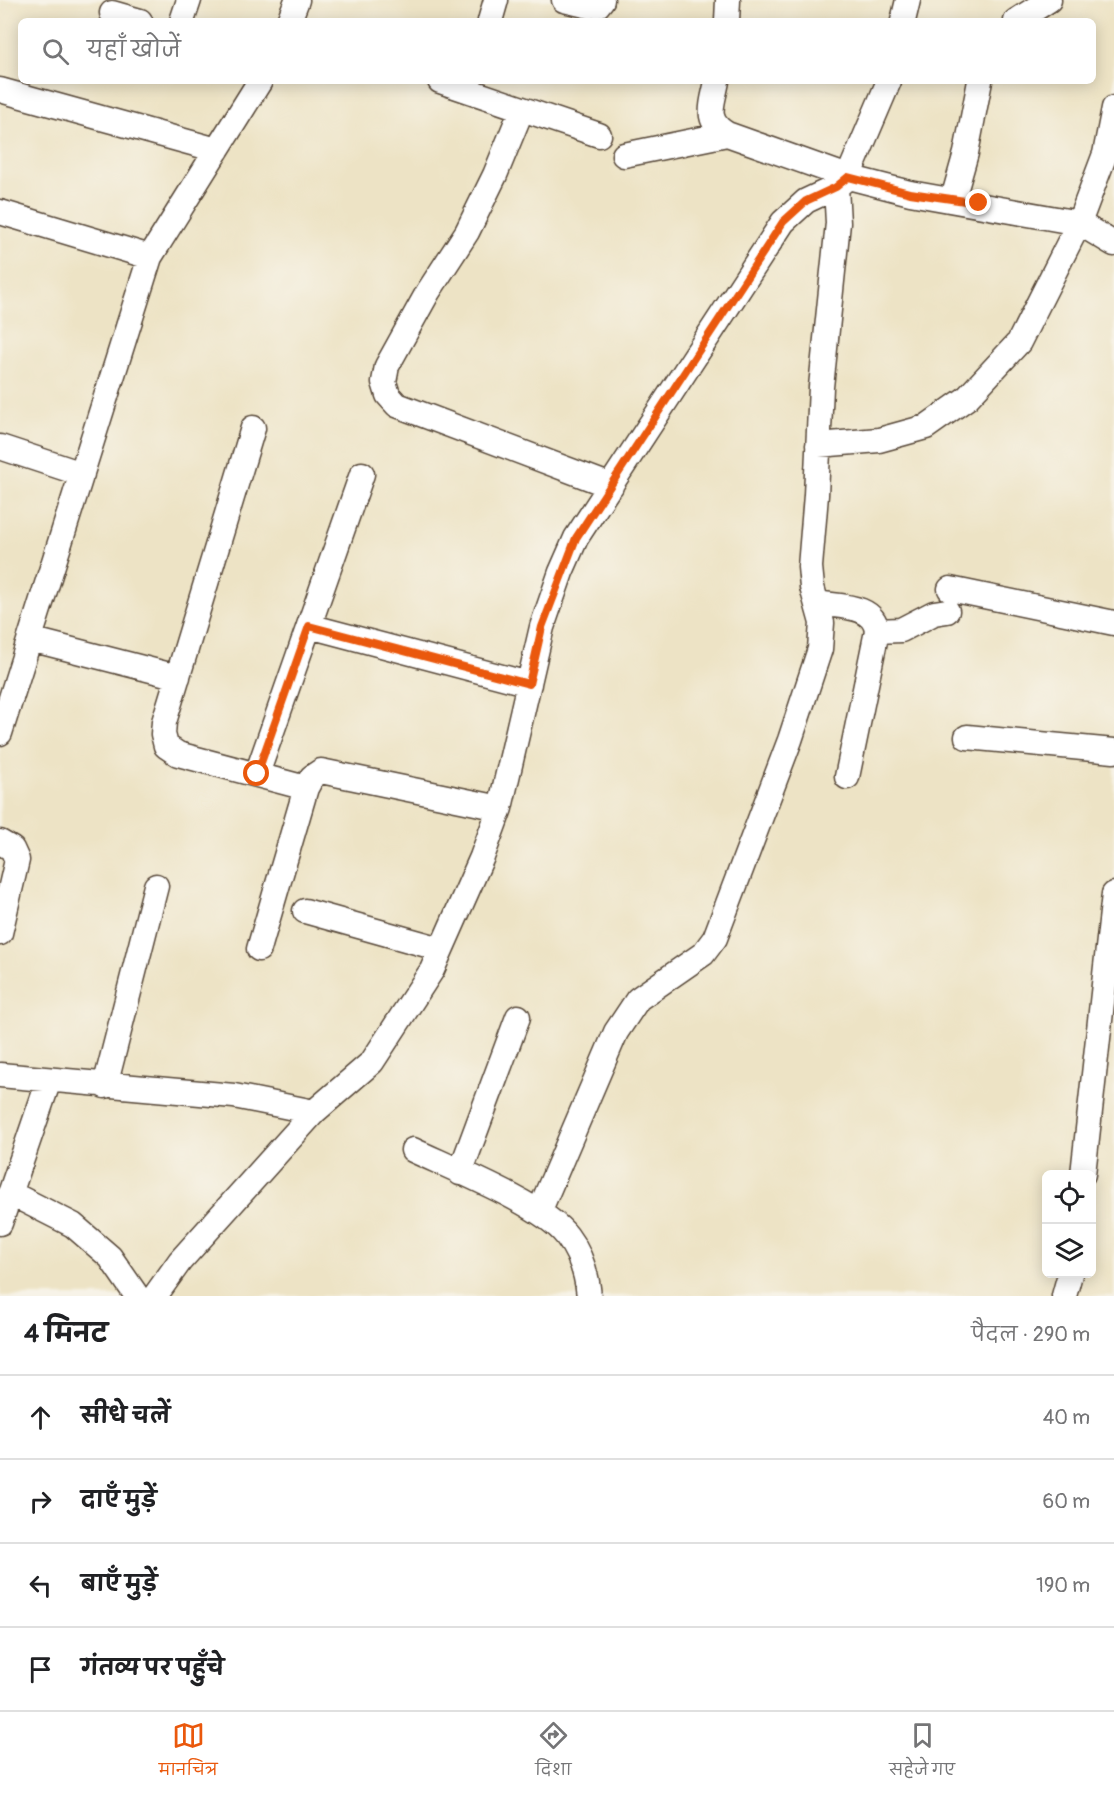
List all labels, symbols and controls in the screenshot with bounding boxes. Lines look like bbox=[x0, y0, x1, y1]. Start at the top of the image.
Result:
search box bbox=[18, 18, 1096, 84]
icon: search bbox=[39, 35, 72, 68]
text: यहाँ खोजें bbox=[87, 36, 181, 64]
route end bbox=[965, 189, 991, 215]
route start bbox=[243, 760, 269, 786]
map controls bbox=[1042, 1170, 1096, 1278]
button: locate bbox=[1042, 1170, 1096, 1224]
button: layers bbox=[1042, 1224, 1096, 1278]
text: 4 मिनट bbox=[24, 1318, 108, 1350]
text: पैदल · 290 m bbox=[971, 1322, 1090, 1347]
icon: ahead bbox=[24, 1401, 57, 1434]
text: सीधे चलें bbox=[81, 1402, 170, 1430]
text: 40 m bbox=[1043, 1405, 1090, 1430]
icon: right bbox=[24, 1485, 57, 1518]
text: दाएँ मुड़ें bbox=[81, 1486, 157, 1514]
text: 60 m bbox=[1043, 1489, 1090, 1514]
icon: left bbox=[24, 1569, 57, 1602]
text: बाएँ मुड़ें bbox=[81, 1570, 157, 1598]
text: 190 m bbox=[1036, 1573, 1090, 1598]
icon: arrive bbox=[24, 1653, 57, 1686]
text: गंतव्य पर पहुँचे bbox=[81, 1654, 224, 1682]
tab: मानचित्र bbox=[159, 1719, 218, 1787]
tab: दिशा bbox=[535, 1719, 572, 1787]
tab: सहेजे गए bbox=[889, 1719, 955, 1787]

